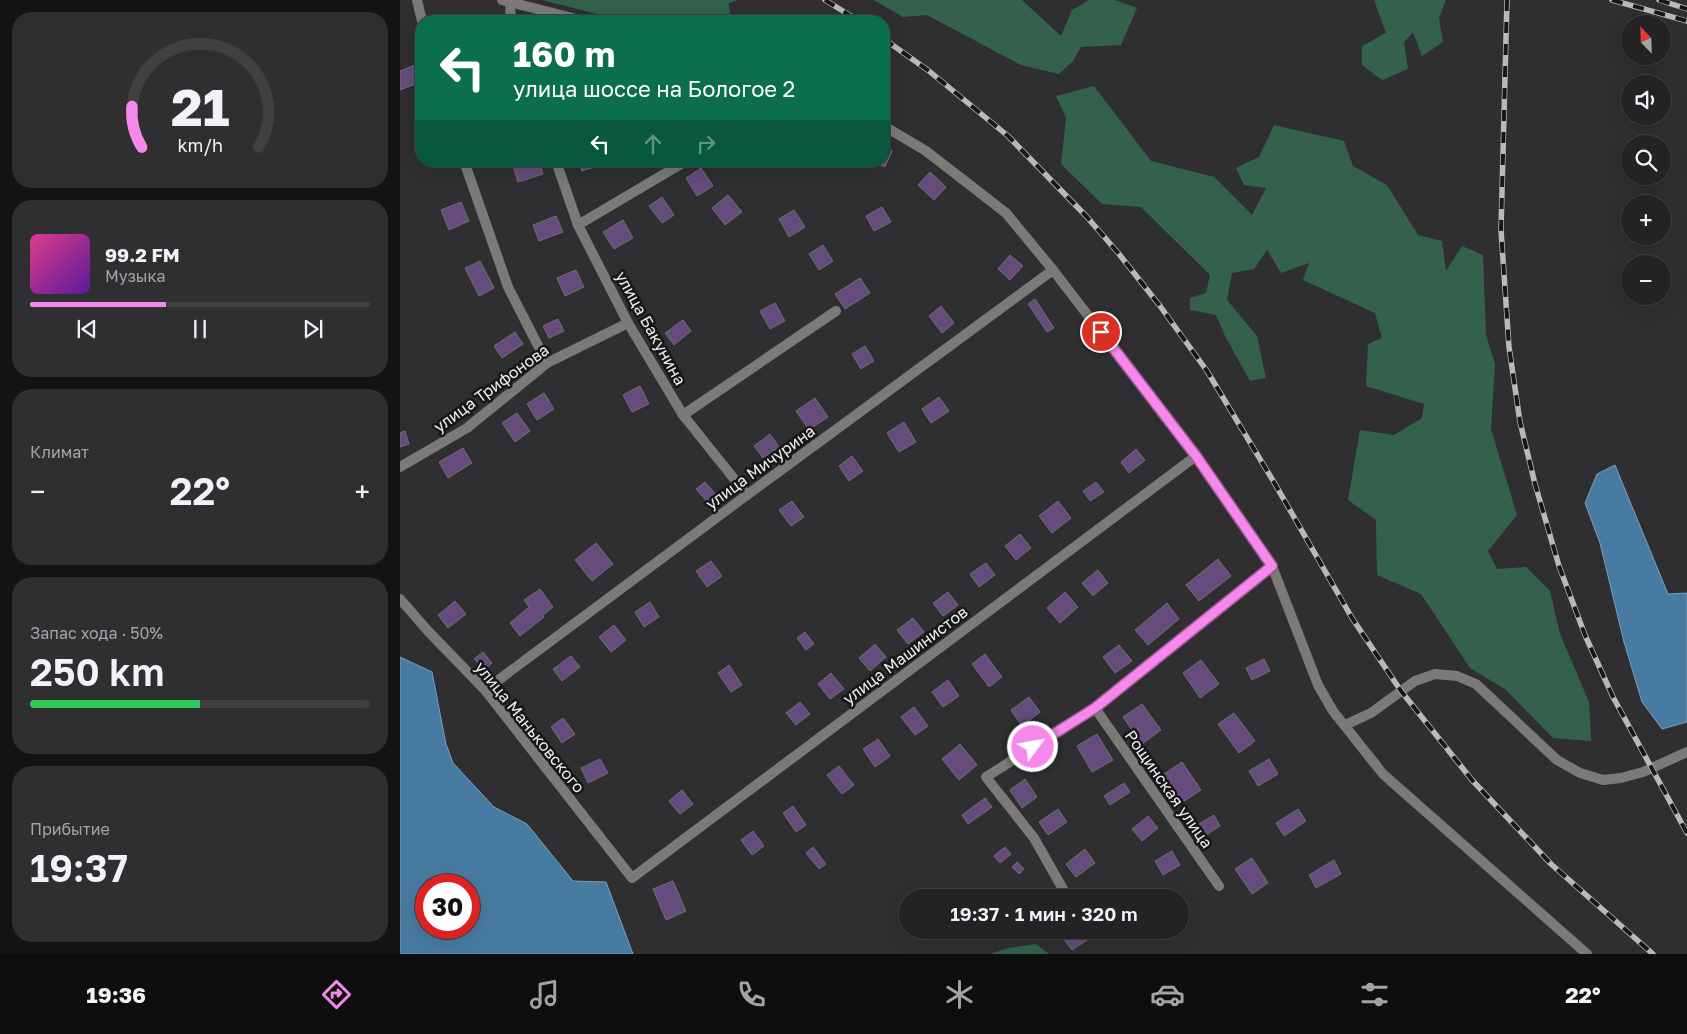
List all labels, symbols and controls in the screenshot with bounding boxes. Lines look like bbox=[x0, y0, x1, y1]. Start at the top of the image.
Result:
north arrow bbox=[1621, 15, 1671, 65]
map controls bbox=[1621, 15, 1671, 305]
text: 160 m bbox=[513, 33, 615, 75]
icon: left bbox=[430, 35, 495, 100]
text: 21 bbox=[171, 75, 229, 137]
text: улица шоссе на Бологое 2 bbox=[513, 75, 795, 102]
button: sound bbox=[1621, 75, 1671, 125]
icon: left bbox=[586, 130, 614, 158]
icon: ahead bbox=[639, 130, 667, 158]
icon: right bbox=[692, 130, 720, 158]
text: km/h bbox=[177, 134, 223, 156]
button: search bbox=[1621, 135, 1671, 185]
button: + bbox=[1621, 195, 1671, 245]
text: 99.2 FM bbox=[105, 243, 180, 266]
button: − bbox=[1621, 255, 1671, 305]
text: Музыка bbox=[105, 266, 166, 286]
street label: улица Бакунина bbox=[611, 268, 691, 388]
pin bbox=[1080, 311, 1122, 353]
icon: previous bbox=[73, 315, 101, 343]
icon: pause bbox=[186, 315, 214, 343]
icon: next bbox=[299, 315, 327, 343]
icon: arrive bbox=[1087, 318, 1115, 346]
street label: улица Трифонова bbox=[429, 339, 553, 437]
street label: улица Мичурина bbox=[701, 421, 819, 513]
text: Климат bbox=[30, 442, 89, 462]
text: 22° bbox=[170, 468, 230, 513]
text: − bbox=[30, 475, 45, 508]
text: + bbox=[355, 475, 370, 508]
street label: улица Машинистов bbox=[839, 602, 971, 708]
text: Запас хода · 50% bbox=[30, 623, 163, 643]
text: 250 km bbox=[30, 649, 164, 694]
street label: улица Маньковского bbox=[471, 657, 589, 797]
position arrow bbox=[1006, 720, 1058, 772]
street label: Рощинская улица bbox=[1121, 726, 1217, 852]
text: Прибытие bbox=[30, 819, 110, 839]
text: 19:37 bbox=[30, 845, 128, 890]
speed limit sign: 30 bbox=[415, 874, 480, 939]
text: 19:37 · 1 мин · 320 m bbox=[950, 902, 1138, 925]
icon: directions bbox=[319, 977, 354, 1012]
icon: music bbox=[527, 977, 562, 1012]
icon: phone bbox=[734, 977, 769, 1012]
icon: climate bbox=[942, 977, 977, 1012]
icon: car bbox=[1150, 977, 1185, 1012]
icon: filters bbox=[1357, 977, 1392, 1012]
text: 19:36 bbox=[86, 981, 146, 1008]
text: 22° bbox=[1565, 981, 1601, 1008]

